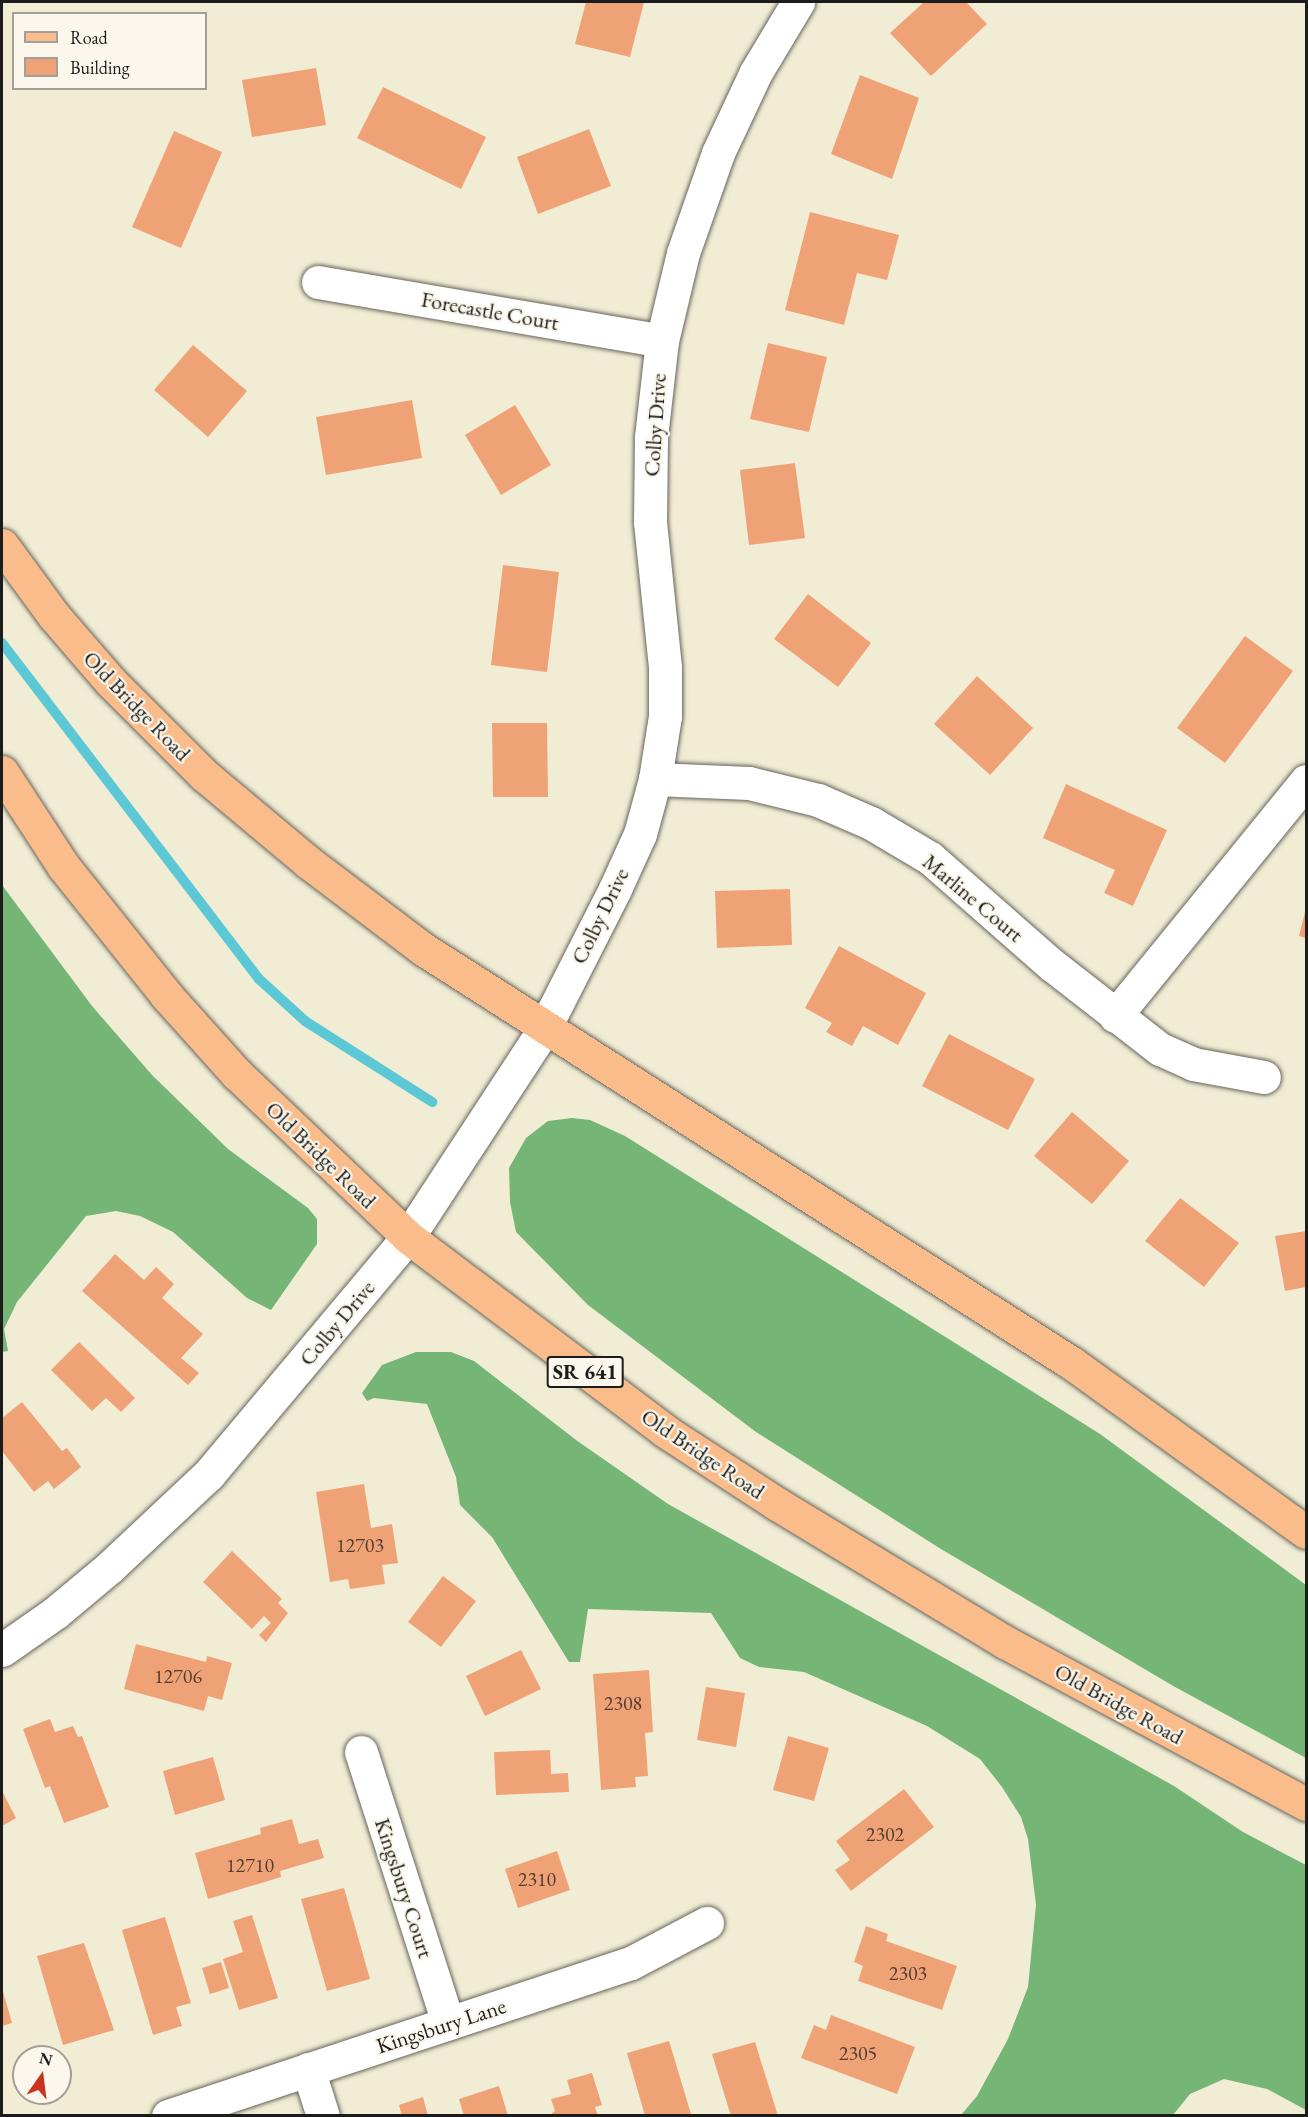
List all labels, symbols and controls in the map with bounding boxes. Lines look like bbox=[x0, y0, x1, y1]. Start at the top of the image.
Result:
legend bbox=[12, 12, 207, 90]
text: Road bbox=[70, 26, 108, 49]
text: Building bbox=[70, 56, 130, 79]
street label: Forecastle Court bbox=[419, 286, 561, 336]
street label: Colby Drive bbox=[638, 373, 672, 477]
street label: Old Bridge Road bbox=[78, 645, 196, 767]
street label: Marline Court bbox=[917, 848, 1029, 948]
street label: Colby Drive bbox=[566, 864, 634, 968]
street label: Old Bridge Road bbox=[260, 1096, 382, 1214]
street label: Colby Drive bbox=[294, 1275, 380, 1371]
road number: SR 641 bbox=[546, 1354, 624, 1390]
street label: Old Bridge Road bbox=[636, 1403, 770, 1505]
house number: 12703 bbox=[336, 1533, 384, 1557]
street label: Old Bridge Road bbox=[1050, 1658, 1188, 1750]
house number: 12706 bbox=[154, 1664, 202, 1688]
house number: 2308 bbox=[604, 1691, 642, 1715]
street label: Kingsbury Court bbox=[369, 1815, 439, 1961]
house number: 2302 bbox=[866, 1822, 904, 1846]
house number: 12710 bbox=[226, 1853, 274, 1877]
house number: 2310 bbox=[518, 1867, 556, 1891]
house number: 2303 bbox=[889, 1961, 927, 1985]
street label: Kingsbury Lane bbox=[373, 1993, 509, 2059]
house number: 2305 bbox=[839, 2041, 877, 2065]
north arrow bbox=[12, 2045, 72, 2105]
text: N bbox=[37, 2047, 55, 2071]

